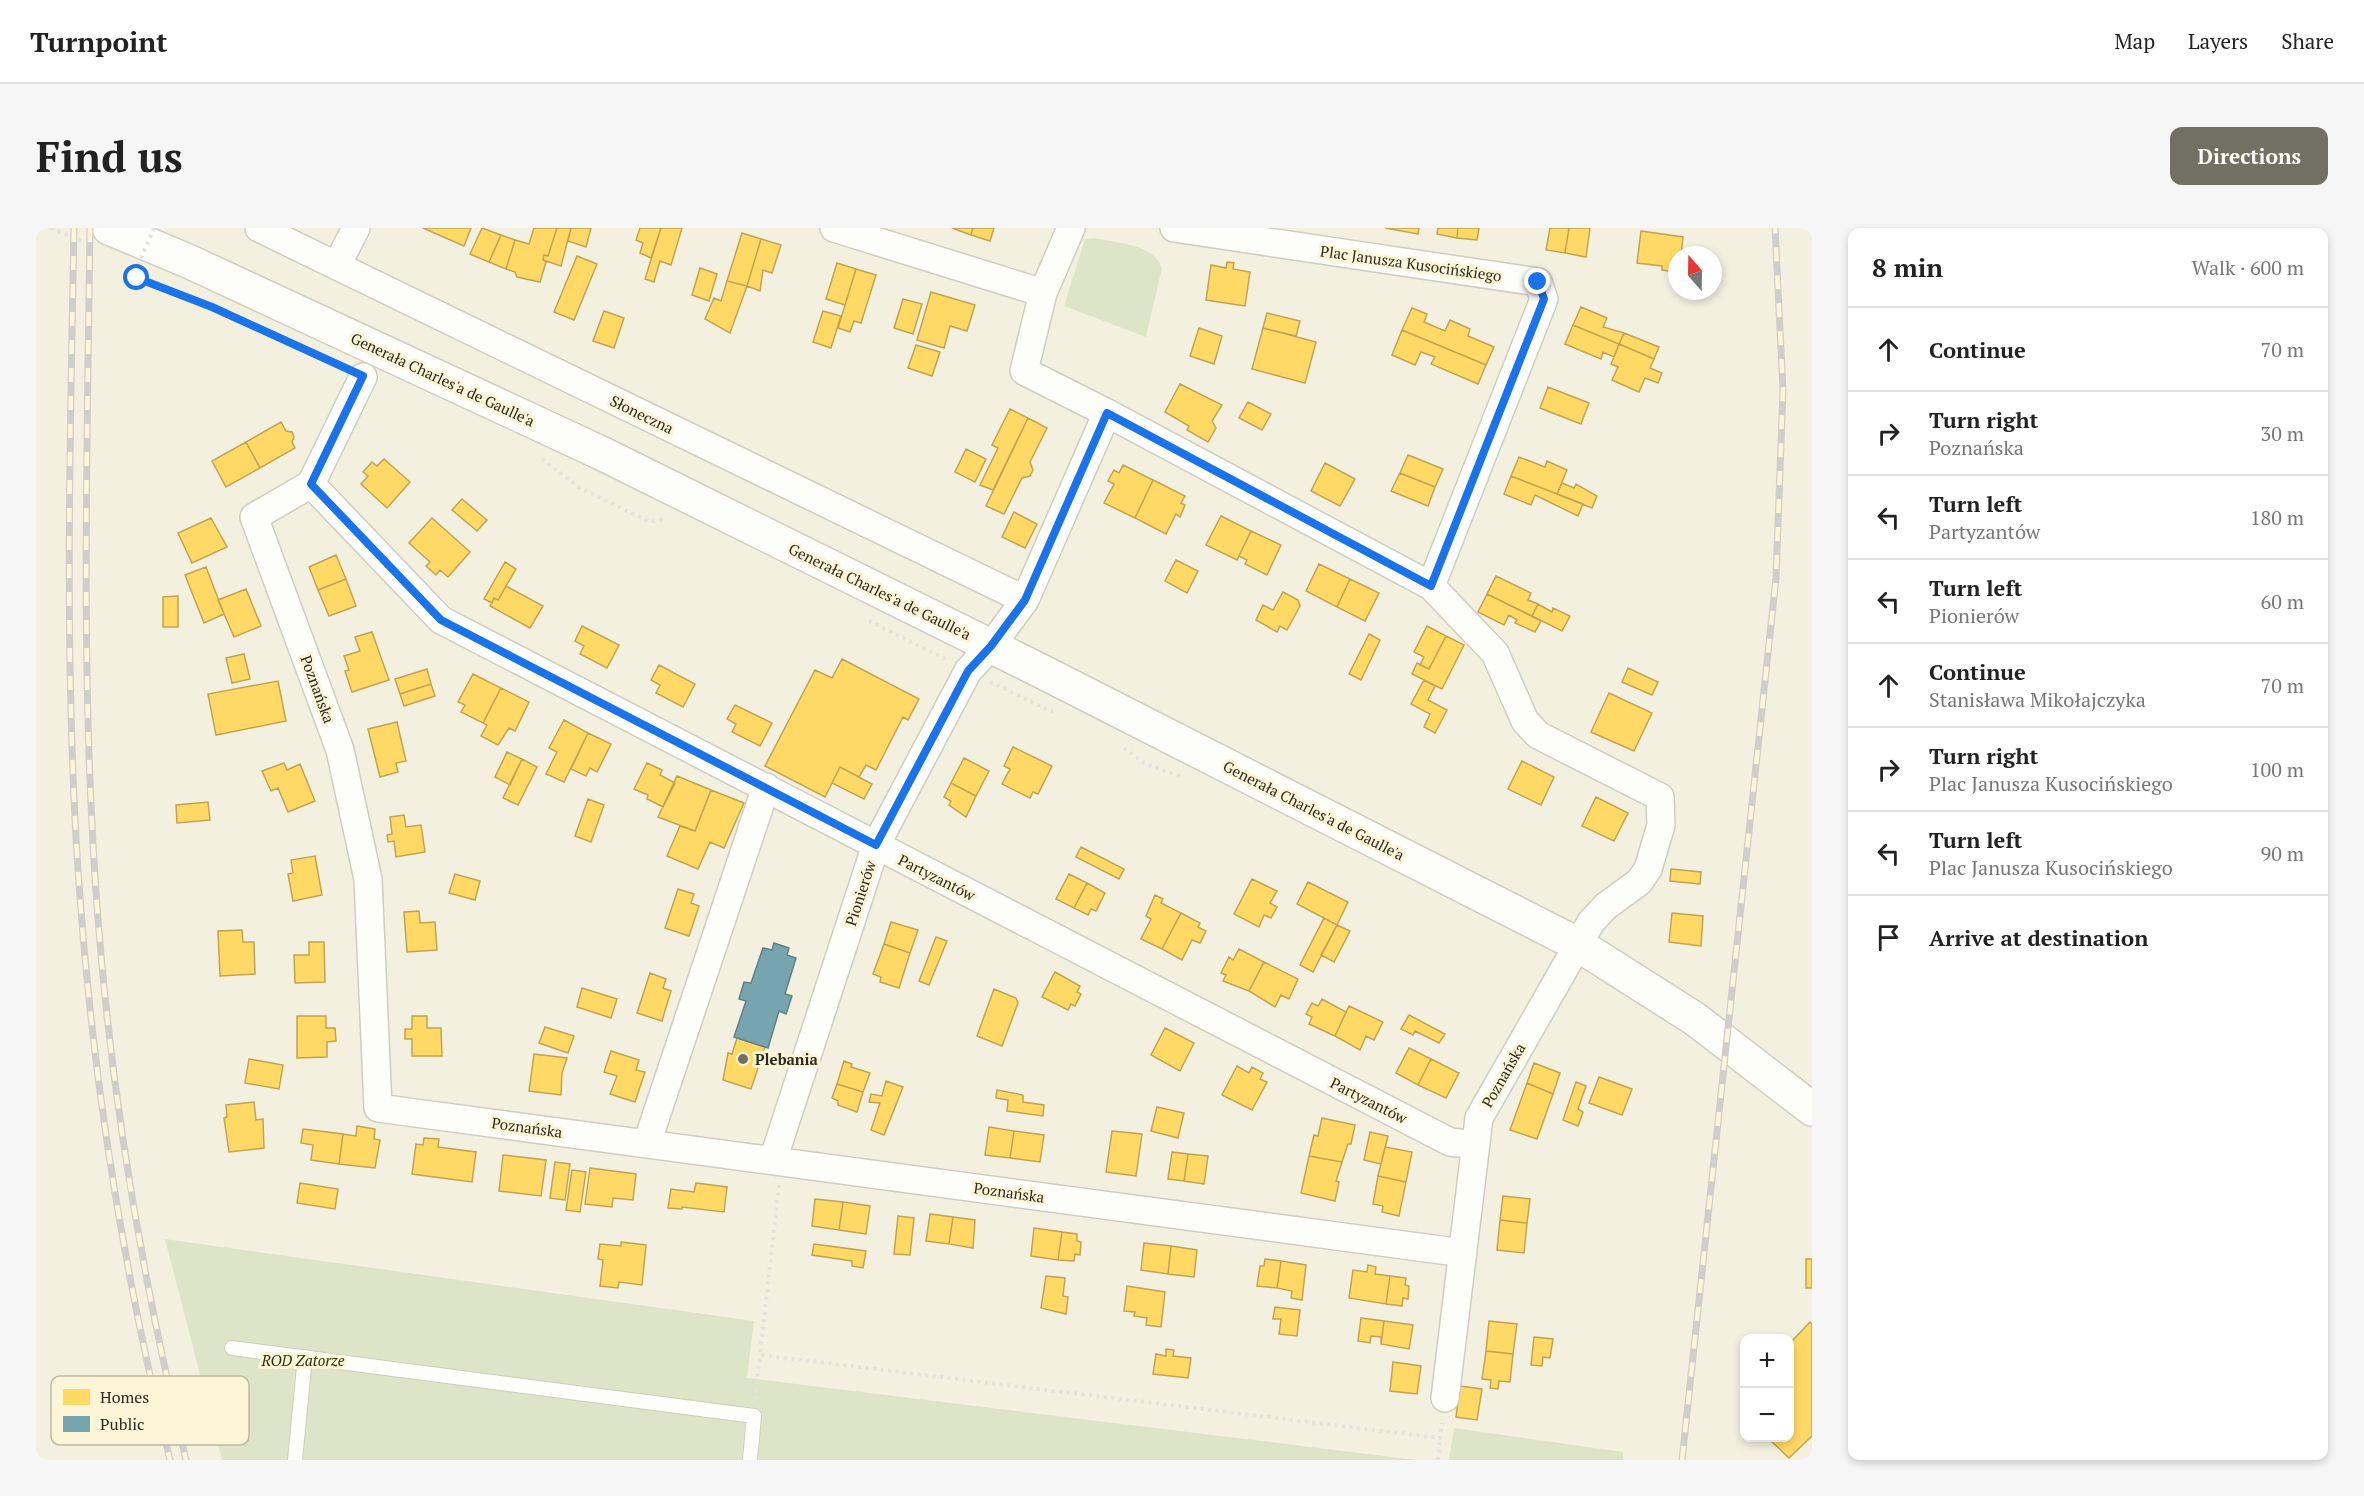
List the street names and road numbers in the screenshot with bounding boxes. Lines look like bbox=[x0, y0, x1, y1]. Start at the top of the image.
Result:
street label: Plac Janusza Kusocińskiego bbox=[1319, 240, 1503, 286]
street label: Generała Charles'a de Gaulle'a bbox=[348, 328, 539, 431]
street label: Słoneczna bbox=[607, 390, 677, 438]
street label: Generała Charles'a de Gaulle'a bbox=[785, 538, 975, 644]
street label: Poznańska bbox=[296, 652, 340, 726]
street label: Generała Charles'a de Gaulle'a bbox=[1220, 756, 1408, 865]
street label: Partyzantów bbox=[895, 849, 980, 905]
street label: Pionierów bbox=[840, 857, 880, 928]
street label: Poznańska bbox=[1477, 1039, 1530, 1111]
street label: Partyzantów bbox=[1327, 1072, 1412, 1128]
street label: Poznańska bbox=[490, 1112, 564, 1142]
street label: Poznańska bbox=[972, 1177, 1046, 1207]

